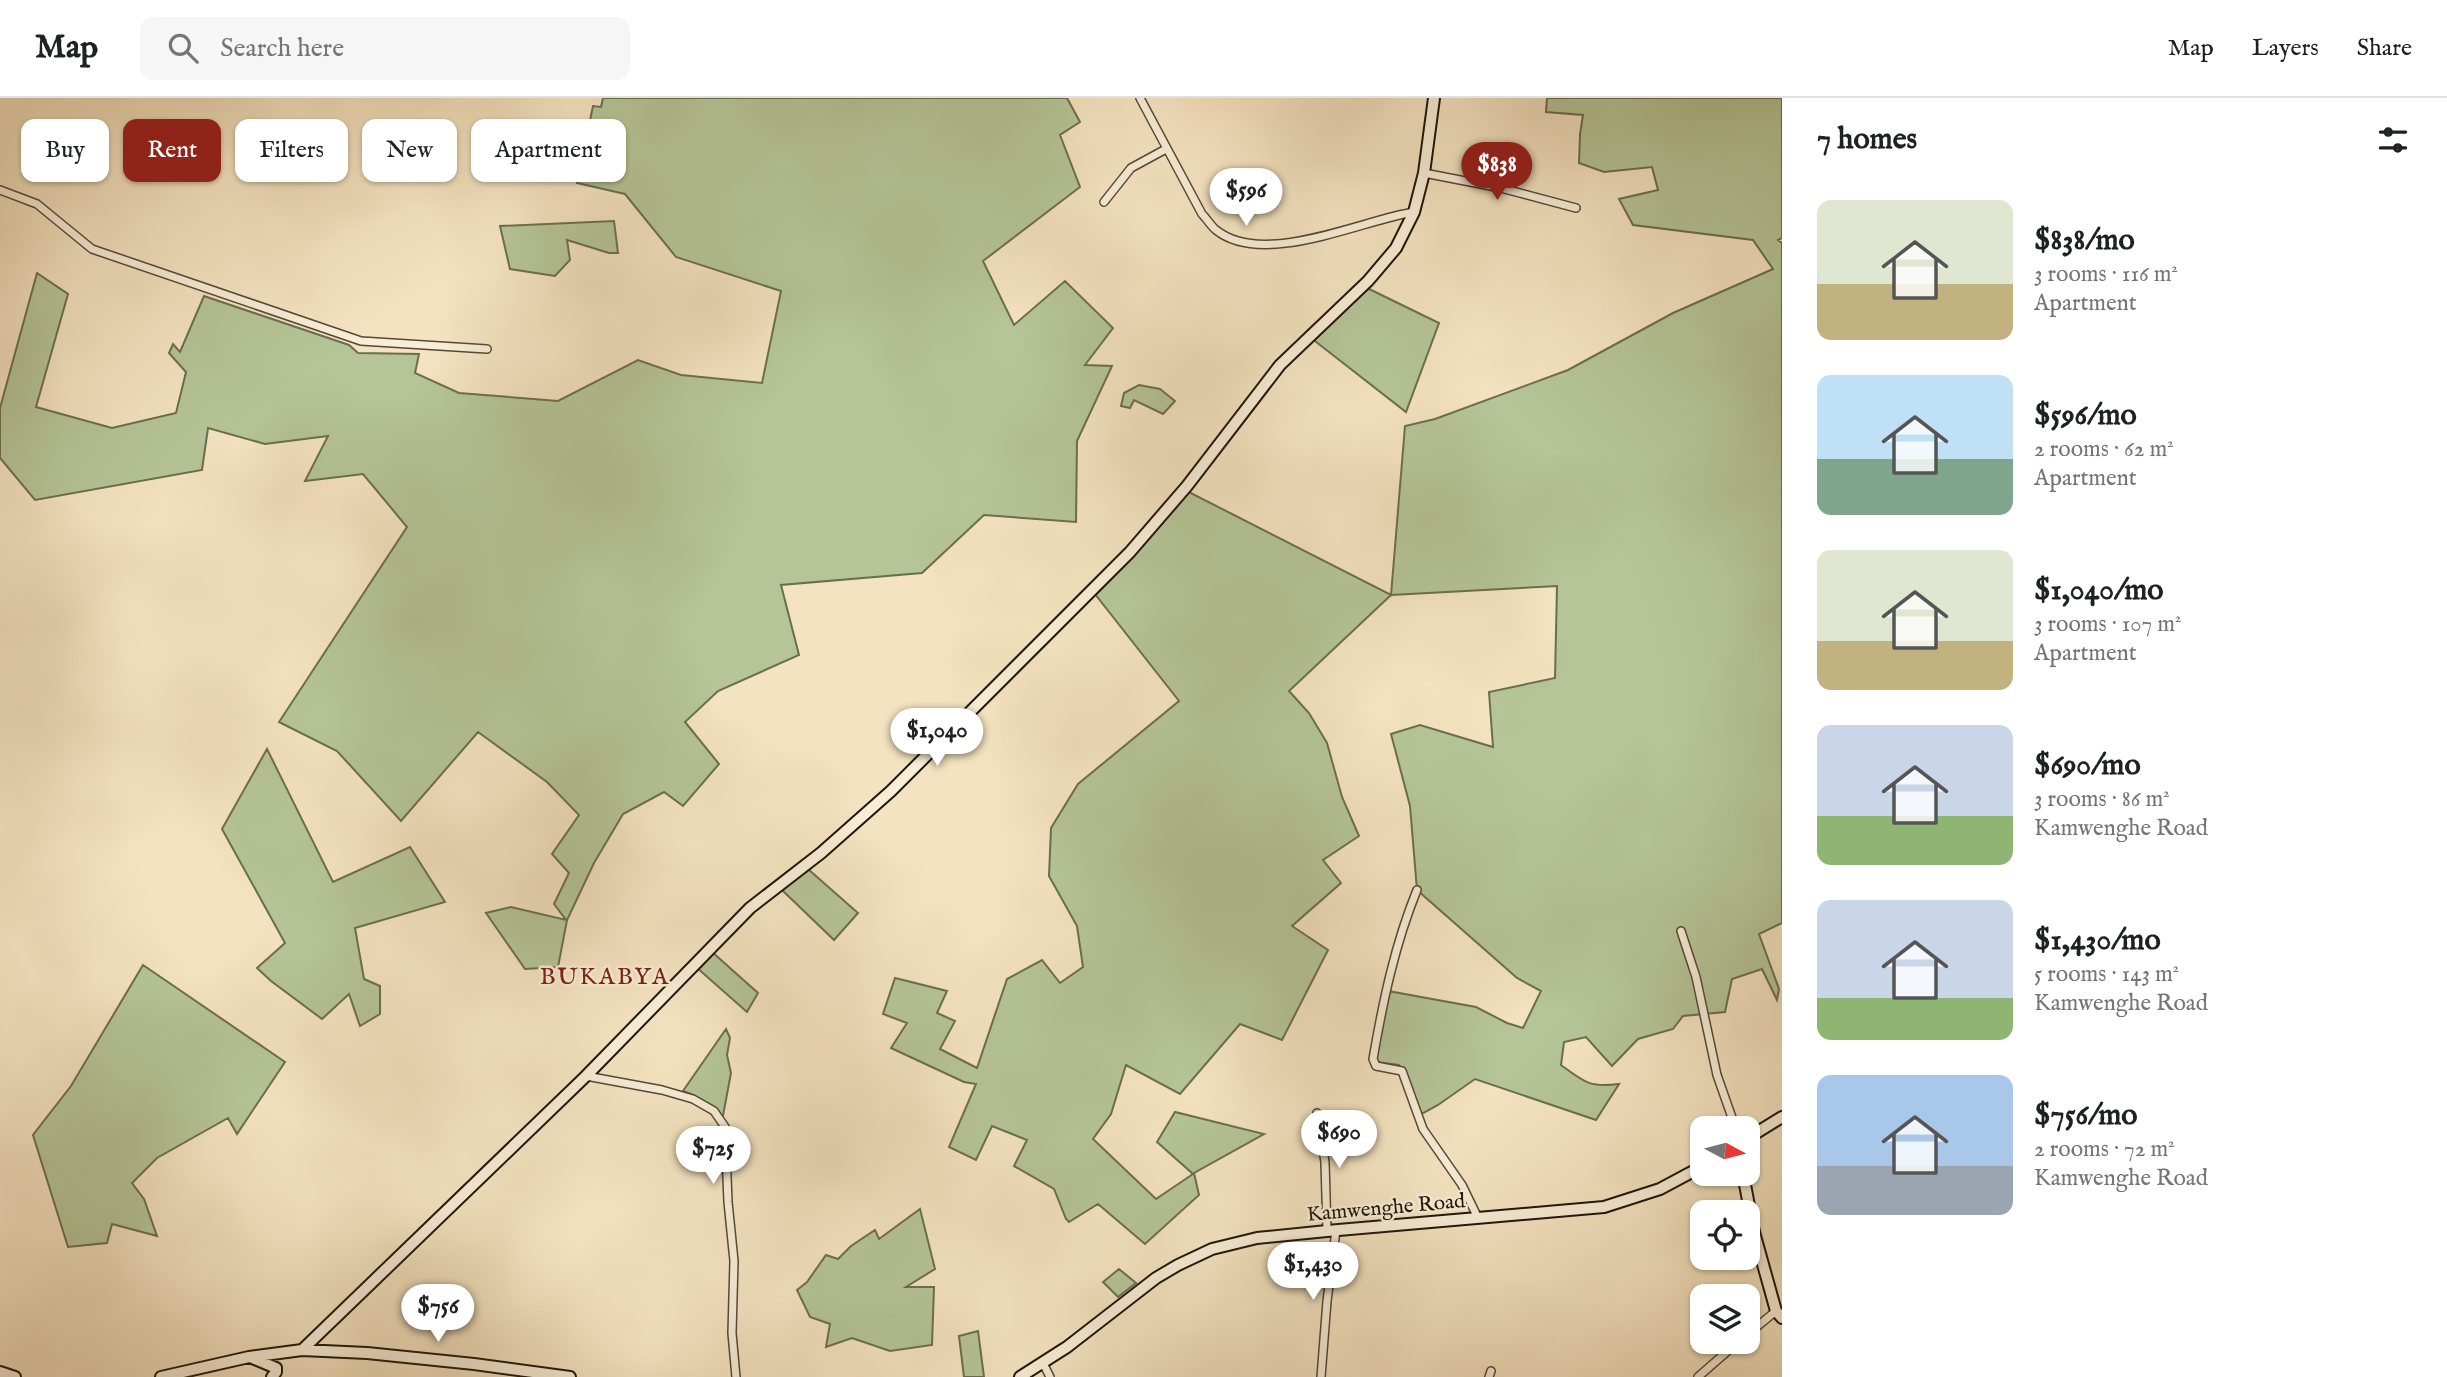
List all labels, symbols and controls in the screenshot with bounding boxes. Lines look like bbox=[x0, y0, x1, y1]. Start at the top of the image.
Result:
search box bbox=[140, 17, 630, 80]
text: Map bbox=[35, 27, 98, 69]
icon: search bbox=[164, 29, 202, 67]
text: Search here bbox=[220, 32, 344, 65]
text: Map bbox=[2168, 33, 2214, 64]
text: Layers bbox=[2252, 33, 2319, 64]
text: Share bbox=[2357, 33, 2412, 64]
chip: Buy bbox=[21, 119, 109, 182]
chip: Rent bbox=[123, 119, 221, 182]
chip: Filters bbox=[235, 119, 348, 182]
chip: New bbox=[362, 119, 457, 182]
chip: Apartment bbox=[471, 119, 626, 182]
text: 7 homes bbox=[1817, 121, 1917, 159]
icon: filters bbox=[2374, 121, 2412, 159]
pin: $838 bbox=[1456, 142, 1538, 202]
text: $838 bbox=[1477, 150, 1517, 179]
pin: $596 bbox=[1205, 169, 1287, 228]
text: $596 bbox=[1226, 176, 1266, 205]
text: $838/mo bbox=[2034, 222, 2135, 260]
icon: home bbox=[1873, 228, 1957, 312]
text: 3 rooms · 116 m² bbox=[2034, 260, 2178, 289]
text: Apartment bbox=[2034, 289, 2137, 318]
text: $596/mo bbox=[2034, 397, 2137, 435]
icon: home bbox=[1873, 403, 1957, 487]
text: 2 rooms · 62 m² bbox=[2034, 435, 2174, 464]
text: Apartment bbox=[2034, 464, 2137, 493]
text: $1,040/mo bbox=[2034, 572, 2163, 610]
icon: home bbox=[1873, 578, 1957, 662]
text: 3 rooms · 107 m² bbox=[2034, 610, 2182, 639]
text: Apartment bbox=[2034, 639, 2137, 668]
pin: $1,040 bbox=[880, 708, 994, 768]
text: $1,040 bbox=[906, 716, 968, 745]
text: $690/mo bbox=[2034, 747, 2141, 785]
icon: home bbox=[1873, 753, 1957, 837]
text: 3 rooms · 86 m² bbox=[2034, 785, 2170, 814]
text: Kamwenghe Road bbox=[2034, 814, 2208, 843]
text: $1,430/mo bbox=[2034, 922, 2161, 960]
icon: home bbox=[1873, 928, 1957, 1012]
text: 5 rooms · 143 m² bbox=[2034, 960, 2179, 989]
district label: BUKABYA bbox=[540, 962, 670, 993]
text: Kamwenghe Road bbox=[2034, 989, 2208, 1018]
text: $756/mo bbox=[2034, 1097, 2138, 1135]
icon: home bbox=[1873, 1103, 1957, 1187]
pin: $690 bbox=[1298, 1110, 1380, 1170]
north arrow bbox=[1690, 1116, 1760, 1186]
map controls bbox=[1690, 1116, 1760, 1354]
text: $690 bbox=[1317, 1118, 1361, 1147]
pin: $725 bbox=[672, 1126, 754, 1186]
text: $725 bbox=[692, 1134, 734, 1163]
text: 2 rooms · 72 m² bbox=[2034, 1135, 2175, 1164]
text: Kamwenghe Road bbox=[2034, 1164, 2208, 1193]
street label: Kamwenghe Road bbox=[1306, 1188, 1467, 1229]
button: locate bbox=[1690, 1200, 1760, 1270]
pin: $1,430 bbox=[1256, 1242, 1370, 1302]
text: $1,430 bbox=[1283, 1250, 1343, 1279]
pin: $756 bbox=[397, 1284, 479, 1344]
button: layers bbox=[1690, 1284, 1760, 1354]
text: $756 bbox=[417, 1292, 459, 1321]

